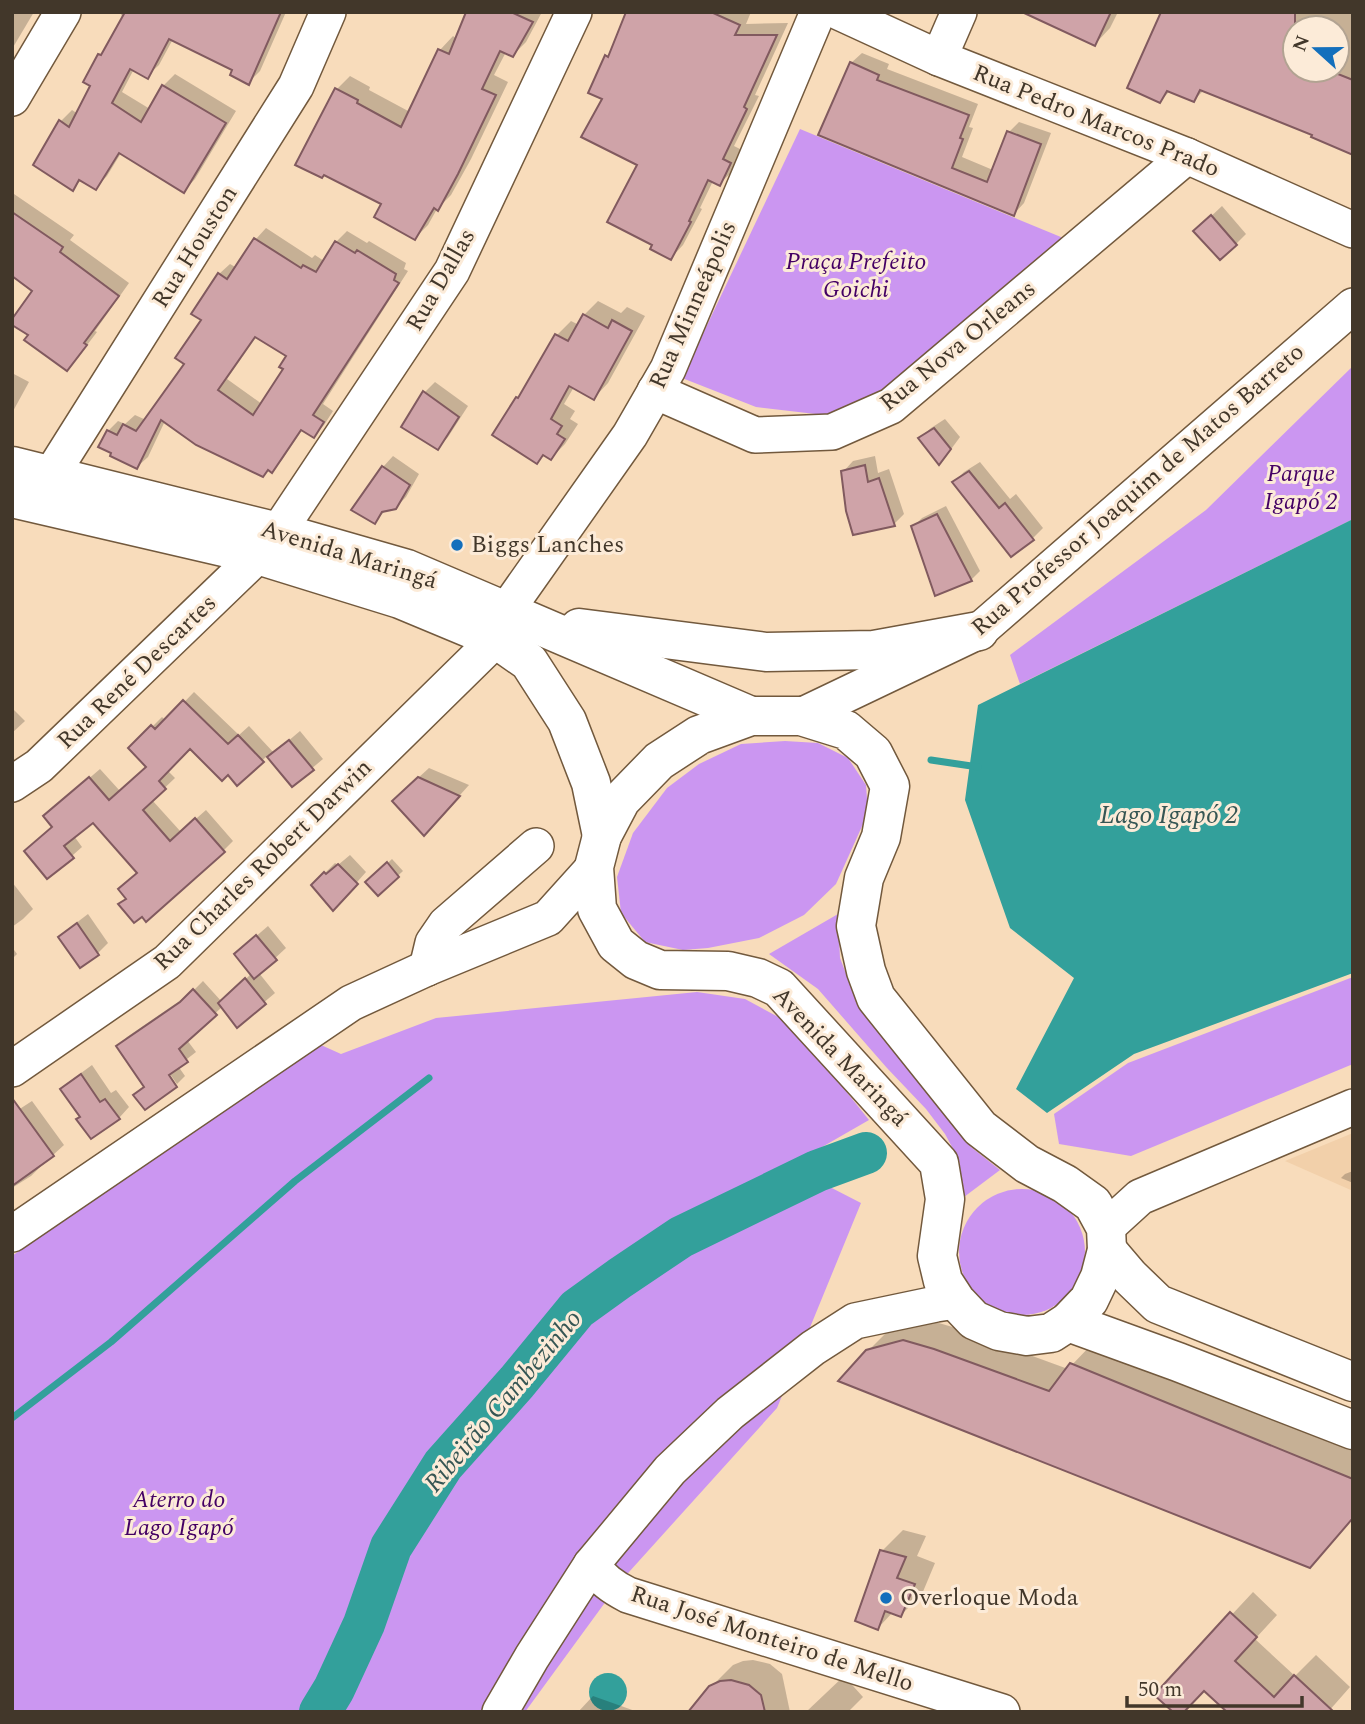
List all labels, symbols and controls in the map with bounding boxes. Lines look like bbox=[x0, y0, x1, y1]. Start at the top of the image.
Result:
north arrow bbox=[1281, 14, 1351, 84]
text: N bbox=[1285, 31, 1318, 56]
street label: Rua Pedro Marcos Prado bbox=[967, 55, 1225, 187]
street label: Rua Houston bbox=[143, 179, 247, 315]
street label: Rua Minneápolis bbox=[640, 215, 746, 395]
street label: Rua Dallas bbox=[397, 222, 485, 338]
park label: Praça Prefeito Goichi bbox=[786, 244, 926, 308]
street label: Rua Nova Orleans bbox=[872, 272, 1044, 420]
street label: Rua Professor Joaquim de Matos Barreto bbox=[963, 335, 1313, 645]
park label: Parque Igapó 2 bbox=[1264, 456, 1338, 520]
street label: Avenida Maringá bbox=[256, 511, 442, 599]
place label: Biggs Lanches bbox=[471, 527, 624, 563]
marker: Biggs Lanches bbox=[449, 537, 465, 553]
street label: Rua René Descartes bbox=[49, 586, 225, 758]
street label: Rua Charles Robert Darwin bbox=[145, 751, 381, 979]
water label: Lago Igapó 2 bbox=[1100, 795, 1238, 835]
street label: Avenida Maringá bbox=[764, 979, 917, 1135]
water label: Ribeirão Cambezinho bbox=[414, 1301, 592, 1501]
park label: Aterro do Lago Igapó bbox=[124, 1482, 234, 1546]
street label: Rua José Monteiro de Mello bbox=[626, 1576, 918, 1702]
place label: Overloque Moda bbox=[900, 1580, 1079, 1616]
marker: Overloque Moda bbox=[878, 1590, 894, 1606]
scale bar bbox=[1127, 1664, 1302, 1708]
text: 50 m bbox=[1138, 1674, 1182, 1706]

